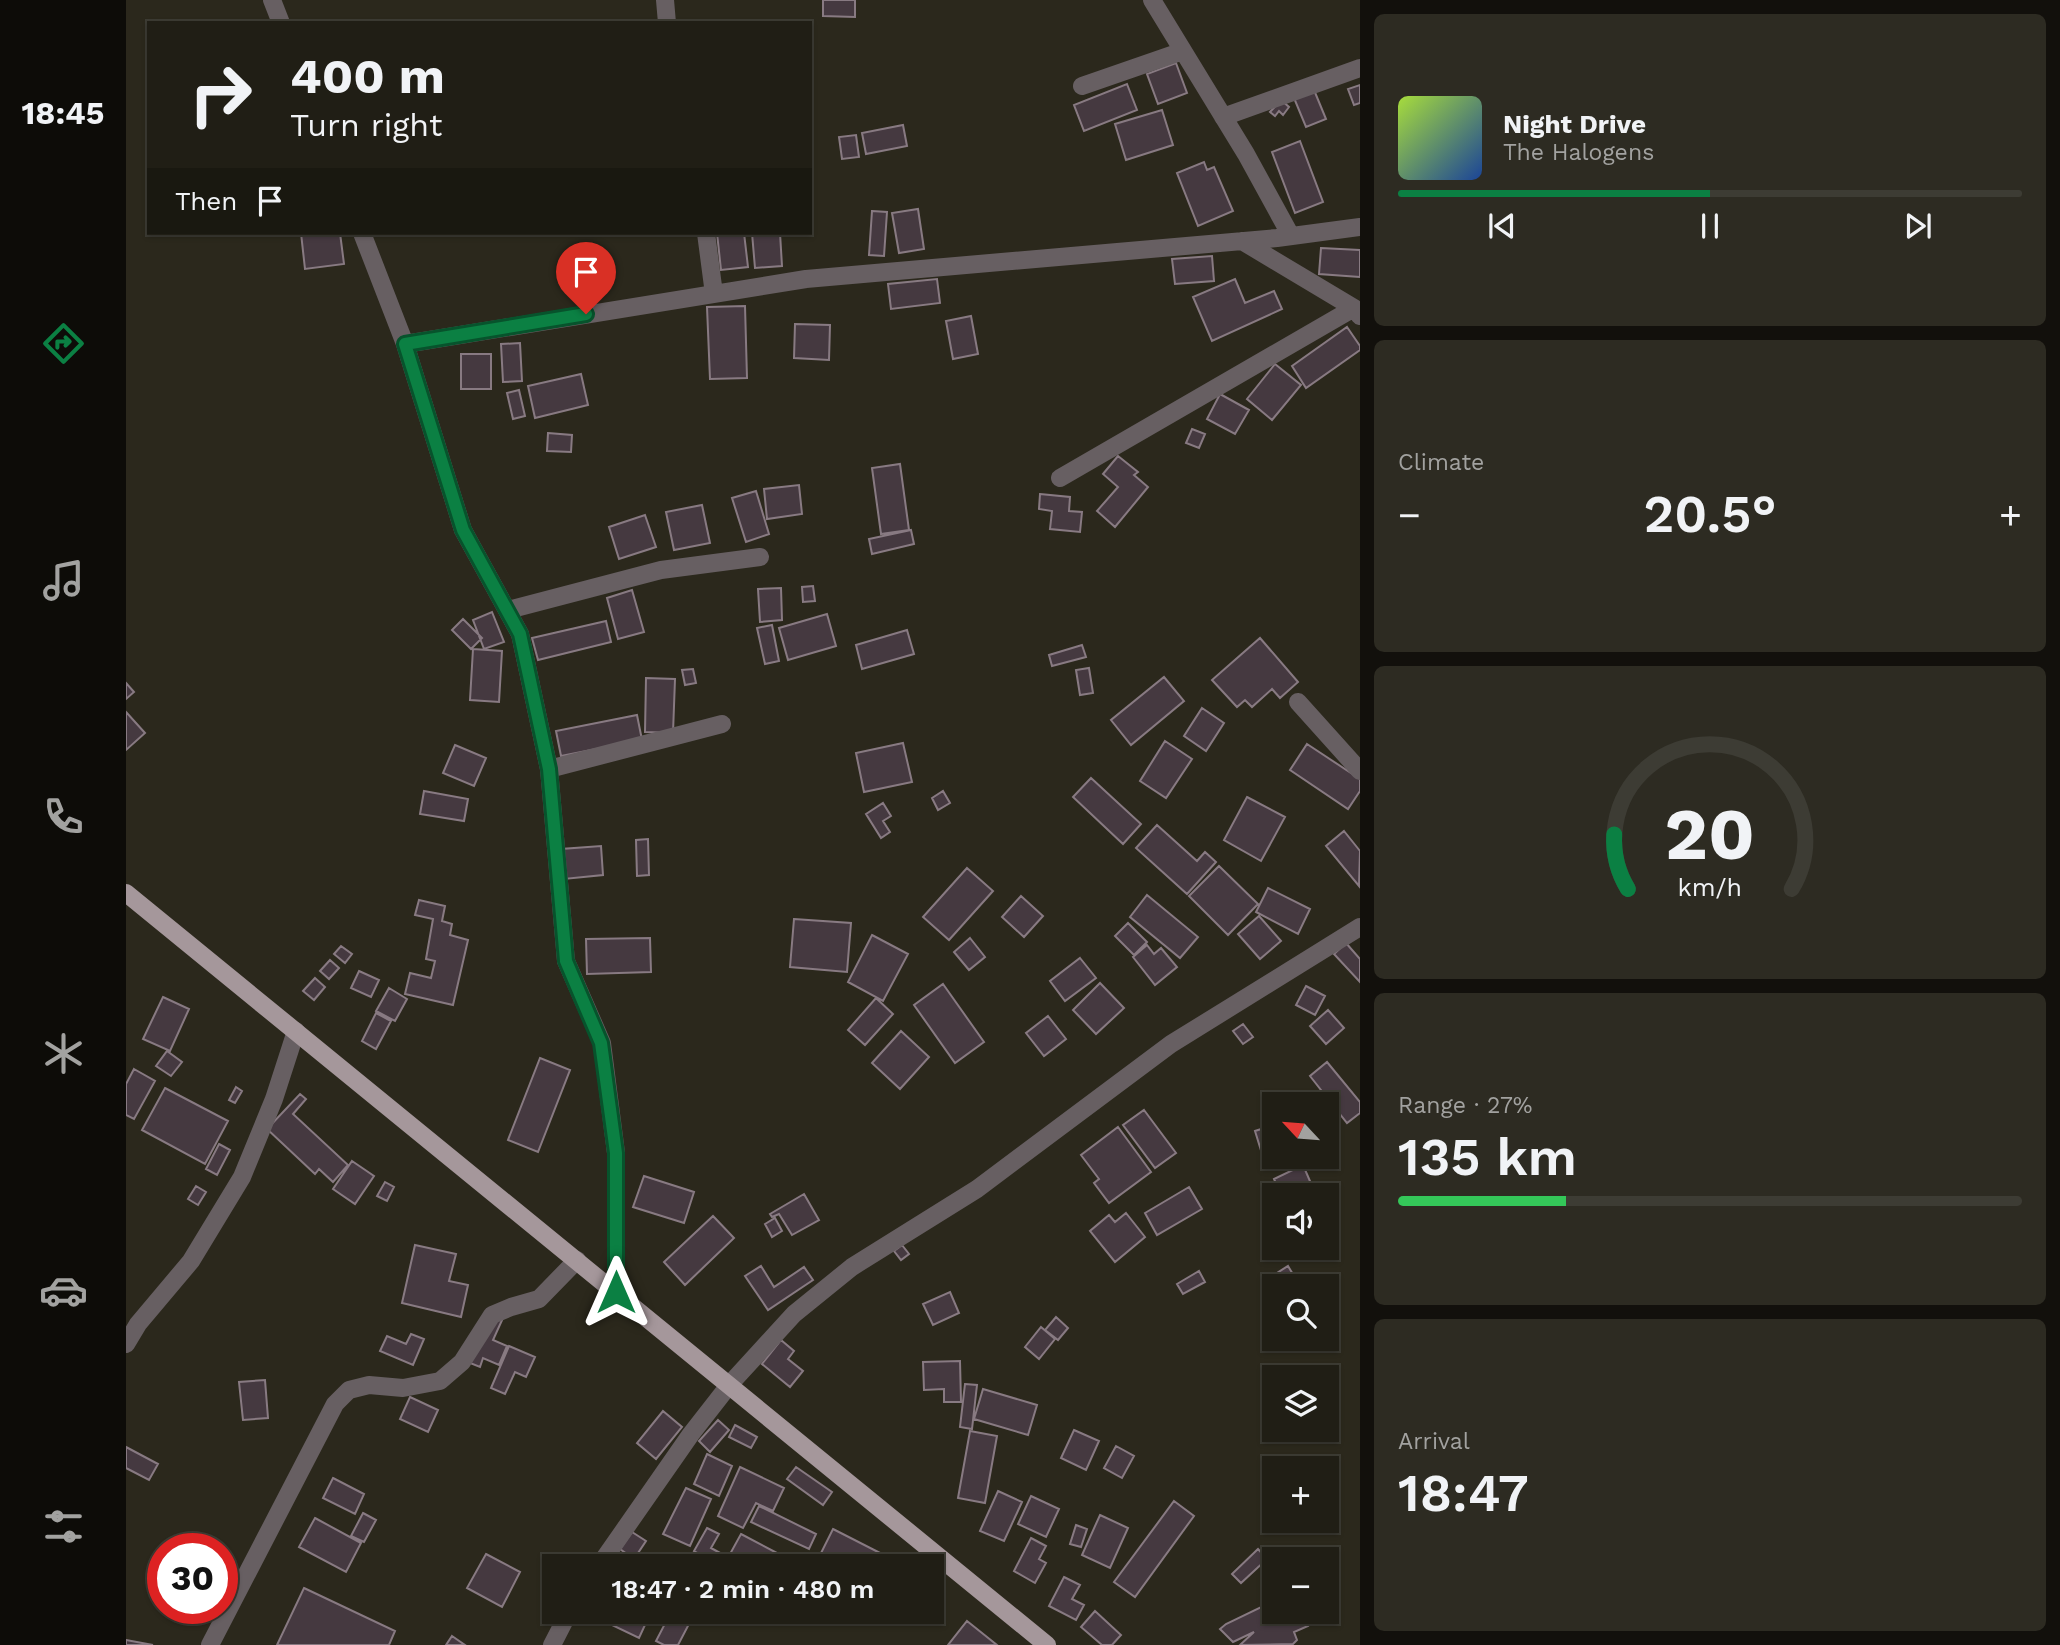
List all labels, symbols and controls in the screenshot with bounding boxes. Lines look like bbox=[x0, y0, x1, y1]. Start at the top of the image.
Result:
text: 400 m bbox=[290, 47, 445, 105]
icon: right bbox=[175, 49, 266, 140]
text: 18:45 bbox=[22, 94, 104, 132]
text: Turn right bbox=[290, 106, 442, 144]
text: Night Drive bbox=[1503, 109, 1646, 139]
text: The Halogens bbox=[1503, 139, 1654, 166]
icon: arrive bbox=[251, 182, 289, 220]
text: Then bbox=[175, 186, 237, 216]
icon: previous bbox=[1483, 207, 1521, 245]
icon: pause bbox=[1691, 207, 1729, 245]
icon: next bbox=[1899, 207, 1937, 245]
pin bbox=[556, 242, 616, 314]
icon: arrive bbox=[567, 253, 605, 291]
icon: directions bbox=[39, 319, 88, 368]
text: Climate bbox=[1398, 449, 1484, 476]
text: 20.5° bbox=[1644, 484, 1776, 545]
text: − bbox=[1398, 493, 1421, 537]
text: + bbox=[1999, 493, 2022, 537]
icon: music bbox=[39, 556, 88, 605]
text: 20 bbox=[1665, 791, 1755, 877]
icon: phone bbox=[39, 792, 88, 841]
text: km/h bbox=[1678, 872, 1742, 901]
icon: climate bbox=[39, 1029, 88, 1078]
north arrow bbox=[1262, 1092, 1339, 1169]
map controls bbox=[1262, 1092, 1339, 1624]
text: Range · 27% bbox=[1398, 1092, 1532, 1119]
text: 135 km bbox=[1398, 1127, 1577, 1188]
button: sound bbox=[1262, 1183, 1339, 1260]
position arrow bbox=[579, 1255, 653, 1329]
icon: car bbox=[39, 1266, 88, 1315]
button: search bbox=[1262, 1274, 1339, 1351]
button: layers bbox=[1262, 1365, 1339, 1442]
text: Arrival bbox=[1398, 1428, 1470, 1455]
button: + bbox=[1262, 1456, 1339, 1533]
text: 18:47 bbox=[1398, 1463, 1529, 1524]
icon: filters bbox=[39, 1502, 88, 1551]
speed limit sign: 30 bbox=[147, 1533, 238, 1624]
button: − bbox=[1262, 1547, 1339, 1624]
text: 18:47 · 2 min · 480 m bbox=[612, 1574, 874, 1604]

